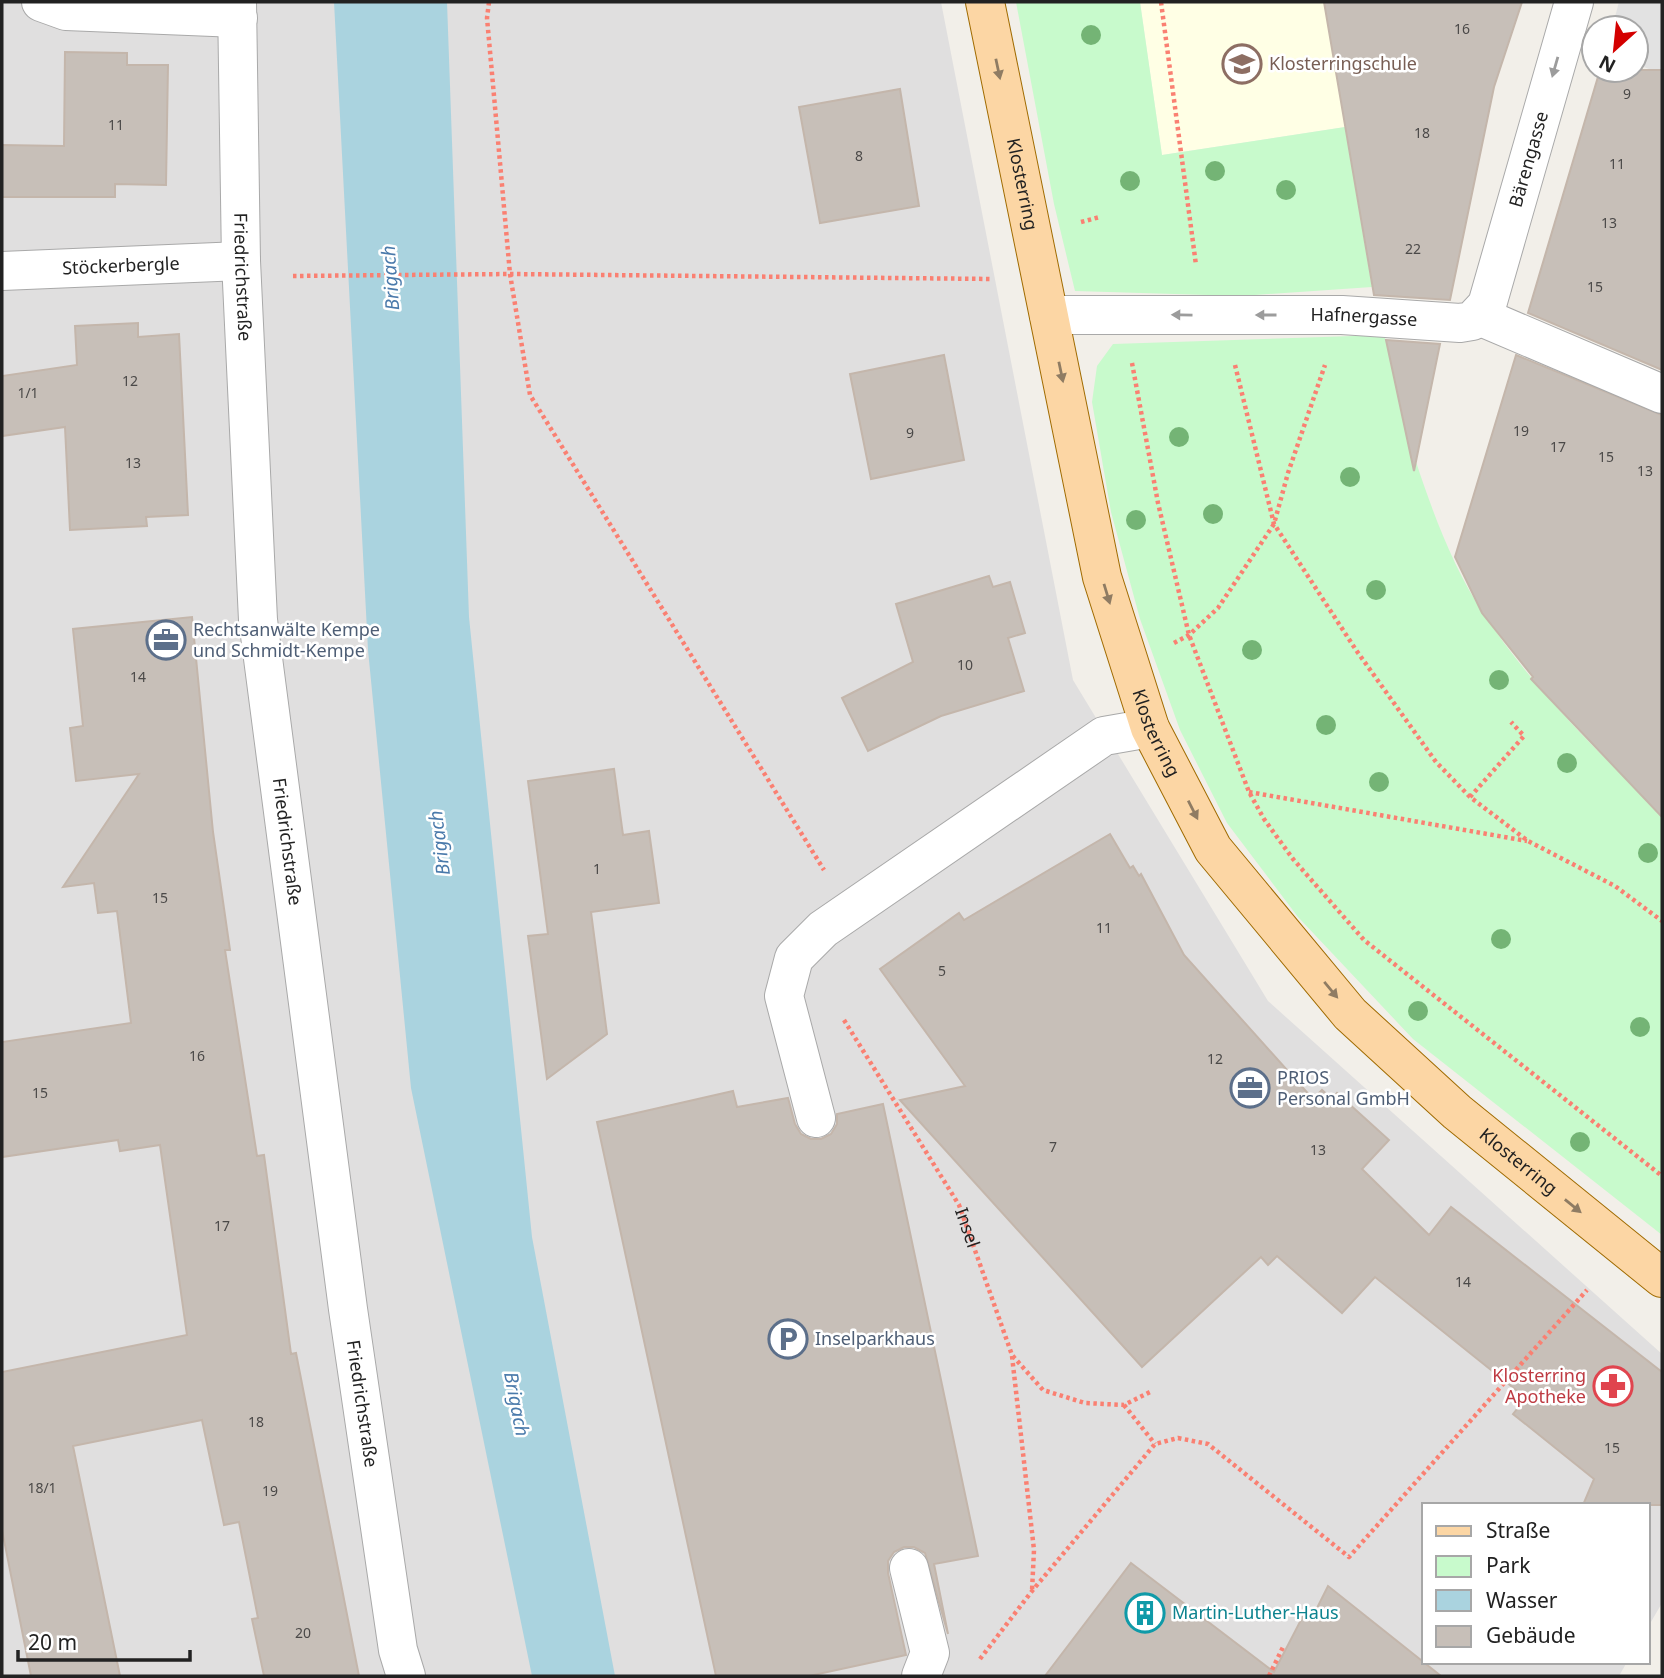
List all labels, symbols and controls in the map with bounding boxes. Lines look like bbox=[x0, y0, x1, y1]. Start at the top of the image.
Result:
north arrow bbox=[1580, 14, 1650, 84]
house number: 16 bbox=[1454, 19, 1470, 38]
school or university icon: Klosterringschule bbox=[1221, 43, 1263, 85]
text: N bbox=[1594, 49, 1620, 79]
place label: Klosterringschule bbox=[1269, 51, 1417, 75]
one-way arrow bbox=[1550, 57, 1560, 78]
one-way arrow bbox=[992, 58, 1003, 80]
house number: 9 bbox=[1623, 84, 1631, 103]
street label: Bärengasse bbox=[1503, 108, 1553, 210]
house number: 11 bbox=[108, 115, 124, 134]
house number: 18 bbox=[1414, 123, 1430, 142]
street label: Klosterring bbox=[1002, 136, 1044, 232]
house number: 8 bbox=[855, 146, 863, 165]
house number: 11 bbox=[1609, 154, 1625, 173]
street label: Friedrichstraße bbox=[229, 213, 258, 342]
house number: 13 bbox=[1601, 213, 1617, 232]
house number: 22 bbox=[1405, 239, 1421, 258]
water label: Brigach bbox=[375, 245, 405, 311]
street label: Stöckerbergle bbox=[62, 251, 180, 279]
house number: 15 bbox=[1587, 277, 1603, 296]
street label: Hafnergasse bbox=[1311, 302, 1418, 331]
one-way arrow bbox=[1171, 309, 1193, 320]
one-way arrow bbox=[1255, 309, 1277, 321]
one-way arrow bbox=[1055, 361, 1066, 383]
house number: 12 bbox=[122, 371, 138, 390]
house number: 1/1 bbox=[17, 383, 39, 402]
house number: 19 bbox=[1513, 421, 1529, 440]
house number: 9 bbox=[906, 423, 914, 442]
house number: 17 bbox=[1550, 437, 1566, 456]
house number: 15 bbox=[1598, 447, 1614, 466]
house number: 13 bbox=[125, 453, 141, 472]
house number: 13 bbox=[1637, 461, 1653, 480]
one-way arrow bbox=[1103, 584, 1113, 605]
place label: Rechtsanwälte Kempe und Schmidt-Kempe bbox=[193, 617, 380, 662]
office icon: Rechtsanwälte Kempe und Schmidt-Kempe bbox=[145, 619, 187, 661]
house number: 10 bbox=[957, 655, 973, 674]
house number: 14 bbox=[130, 667, 146, 686]
street label: Klosterring bbox=[1127, 686, 1186, 781]
street label: Friedrichstraße bbox=[268, 776, 308, 907]
one-way arrow bbox=[1187, 800, 1198, 820]
water label: Brigach bbox=[422, 809, 456, 877]
house number: 1 bbox=[593, 859, 601, 878]
house number: 15 bbox=[152, 888, 168, 907]
house number: 11 bbox=[1096, 918, 1112, 937]
house number: 5 bbox=[938, 961, 946, 980]
one-way arrow bbox=[1323, 981, 1339, 999]
house number: 16 bbox=[189, 1046, 205, 1065]
house number: 12 bbox=[1207, 1049, 1223, 1068]
place label: PRIOS Personal GmbH bbox=[1277, 1065, 1410, 1110]
office icon: PRIOS Personal GmbH bbox=[1229, 1067, 1271, 1109]
house number: 15 bbox=[32, 1083, 48, 1102]
street label: Klosterring bbox=[1475, 1122, 1563, 1200]
house number: 7 bbox=[1049, 1137, 1057, 1156]
house number: 13 bbox=[1310, 1140, 1326, 1159]
one-way arrow bbox=[1565, 1198, 1582, 1213]
street label: Insel bbox=[950, 1204, 986, 1251]
house number: 17 bbox=[214, 1216, 230, 1235]
house number: 14 bbox=[1455, 1272, 1471, 1291]
parking icon: Inselparkhaus bbox=[767, 1318, 809, 1360]
place label: Inselparkhaus bbox=[815, 1326, 935, 1350]
street label: Friedrichstraße bbox=[342, 1338, 384, 1469]
place label: Klosterring Apotheke bbox=[1492, 1363, 1586, 1408]
pharmacy icon: Klosterring Apotheke bbox=[1592, 1365, 1634, 1407]
water label: Brigach bbox=[498, 1369, 536, 1439]
house number: 18 bbox=[248, 1412, 264, 1431]
house number: 15 bbox=[1604, 1438, 1620, 1457]
house number: 18/1 bbox=[27, 1478, 57, 1497]
house number: 19 bbox=[262, 1481, 278, 1500]
legend bbox=[1422, 1503, 1650, 1664]
text: Straße bbox=[1486, 1516, 1550, 1544]
text: Park bbox=[1486, 1551, 1531, 1579]
text: Wasser bbox=[1486, 1586, 1558, 1614]
building icon: Martin-Luther-Haus bbox=[1124, 1592, 1166, 1634]
place label: Martin-Luther-Haus bbox=[1172, 1600, 1339, 1624]
scale bar bbox=[18, 1618, 189, 1662]
text: Gebäude bbox=[1486, 1621, 1576, 1649]
house number: 20 bbox=[295, 1623, 311, 1642]
text: 20 m bbox=[28, 1628, 77, 1656]

